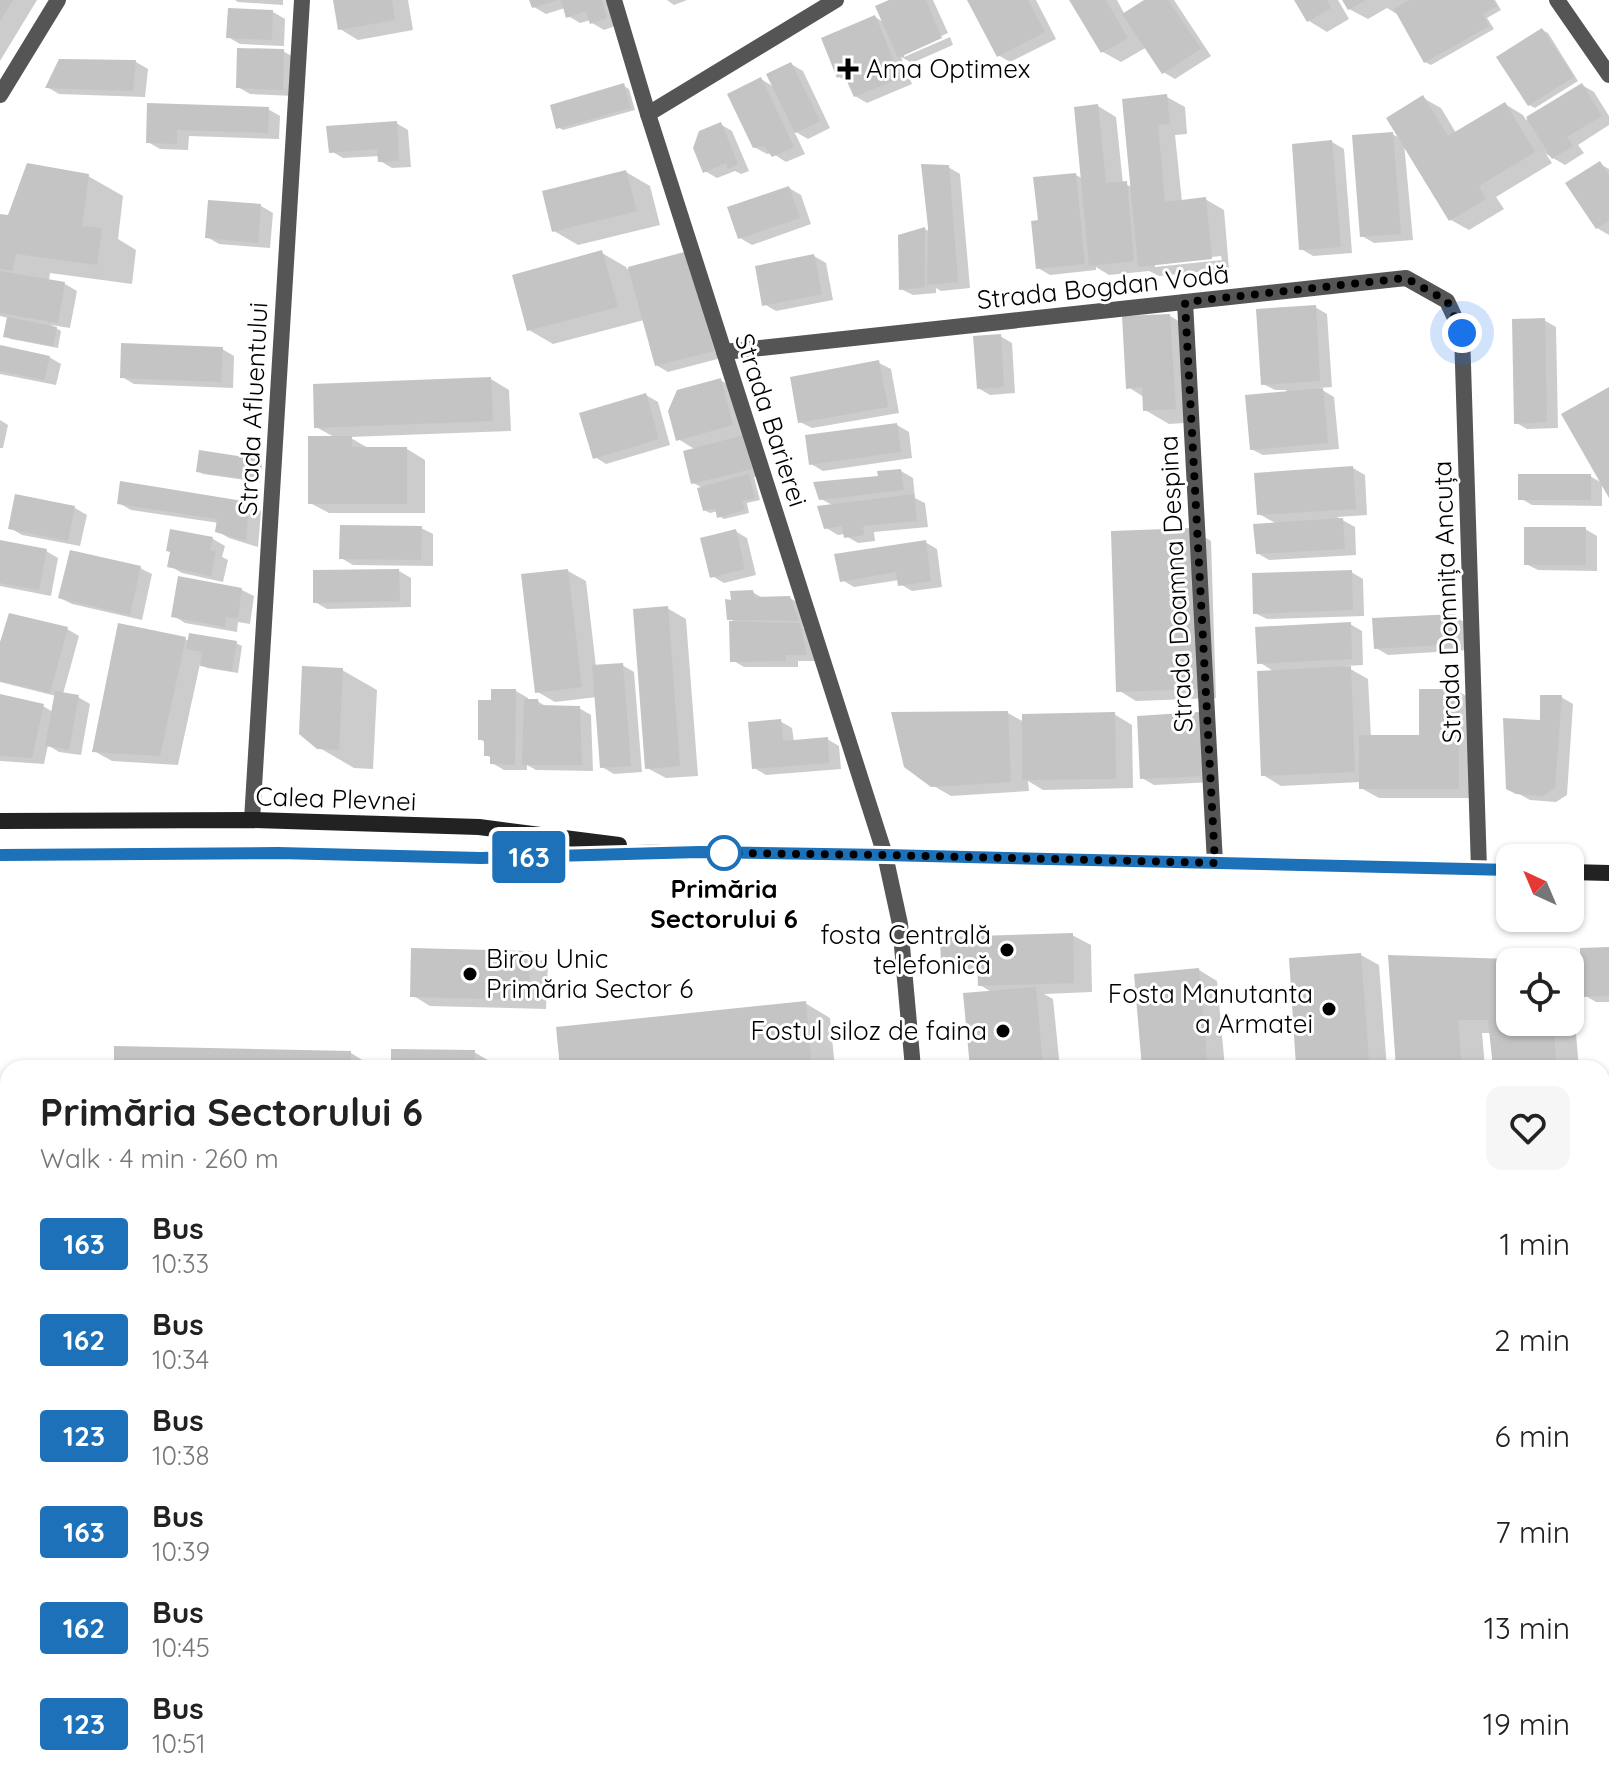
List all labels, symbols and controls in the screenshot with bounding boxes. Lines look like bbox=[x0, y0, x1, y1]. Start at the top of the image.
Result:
place label: Ama Optimex bbox=[866, 52, 1030, 85]
marker: Ama Optimex bbox=[837, 58, 859, 80]
street label: Strada Bogdan Vodă bbox=[975, 257, 1231, 316]
street label: Strada Afluentului bbox=[230, 301, 275, 517]
your location bbox=[1442, 313, 1482, 353]
street label: Strada Barierei bbox=[728, 329, 815, 511]
street label: Strada Doamna Despina bbox=[1151, 435, 1200, 733]
street label: Strada Domnița Ancuța bbox=[1425, 460, 1468, 744]
street label: Calea Plevnei bbox=[255, 779, 417, 818]
line badge: 163 bbox=[483, 831, 575, 883]
marker: Primăria Sectorului 6 bbox=[707, 836, 741, 870]
text: 163 bbox=[508, 839, 550, 874]
north arrow bbox=[1496, 844, 1584, 932]
map controls bbox=[1496, 844, 1584, 1036]
place label: Primăria Sectorului 6 bbox=[650, 872, 798, 935]
place label: fosta Centrală telefonică bbox=[820, 918, 991, 981]
marker: fosta Centrală telefonică bbox=[998, 941, 1016, 959]
place label: Birou Unic Primăria Sector 6 bbox=[486, 942, 693, 1005]
button: locate bbox=[1496, 948, 1584, 1036]
marker: Birou Unic Primăria Sector 6 bbox=[461, 965, 479, 983]
place label: Fosta Manutanta a Armatei bbox=[1108, 977, 1313, 1040]
marker: Fosta Manutanta a Armatei bbox=[1320, 1000, 1338, 1018]
place label: Fostul siloz de faina bbox=[751, 1014, 987, 1047]
marker: Fostul siloz de faina bbox=[994, 1022, 1012, 1040]
button: heart bbox=[1486, 1086, 1570, 1170]
text: Primăria Sectorului 6 bbox=[40, 1088, 423, 1136]
text: Walk · 4 min · 260 m bbox=[40, 1142, 279, 1175]
text: Bus bbox=[152, 1209, 204, 1247]
text: 1 min bbox=[1500, 1225, 1570, 1263]
text: 163 bbox=[63, 1226, 105, 1261]
text: 10:33 bbox=[152, 1247, 209, 1280]
text: Bus bbox=[152, 1305, 204, 1343]
text: 2 min bbox=[1494, 1321, 1570, 1359]
text: 162 bbox=[63, 1322, 105, 1357]
text: 10:34 bbox=[152, 1343, 209, 1376]
text: Bus bbox=[152, 1401, 204, 1439]
text: 6 min bbox=[1495, 1417, 1570, 1455]
text: 123 bbox=[63, 1418, 105, 1453]
text: 10:38 bbox=[152, 1439, 210, 1472]
text: Bus bbox=[152, 1497, 204, 1535]
text: 7 min bbox=[1495, 1513, 1570, 1551]
text: 163 bbox=[63, 1514, 105, 1549]
text: 10:39 bbox=[152, 1535, 210, 1568]
text: Bus bbox=[152, 1593, 204, 1631]
text: 13 min bbox=[1484, 1609, 1570, 1647]
text: 162 bbox=[63, 1610, 105, 1645]
text: 10:45 bbox=[152, 1631, 210, 1664]
text: Bus bbox=[152, 1689, 204, 1727]
text: 19 min bbox=[1483, 1705, 1570, 1743]
text: 123 bbox=[63, 1706, 105, 1741]
text: 10:51 bbox=[152, 1727, 206, 1760]

